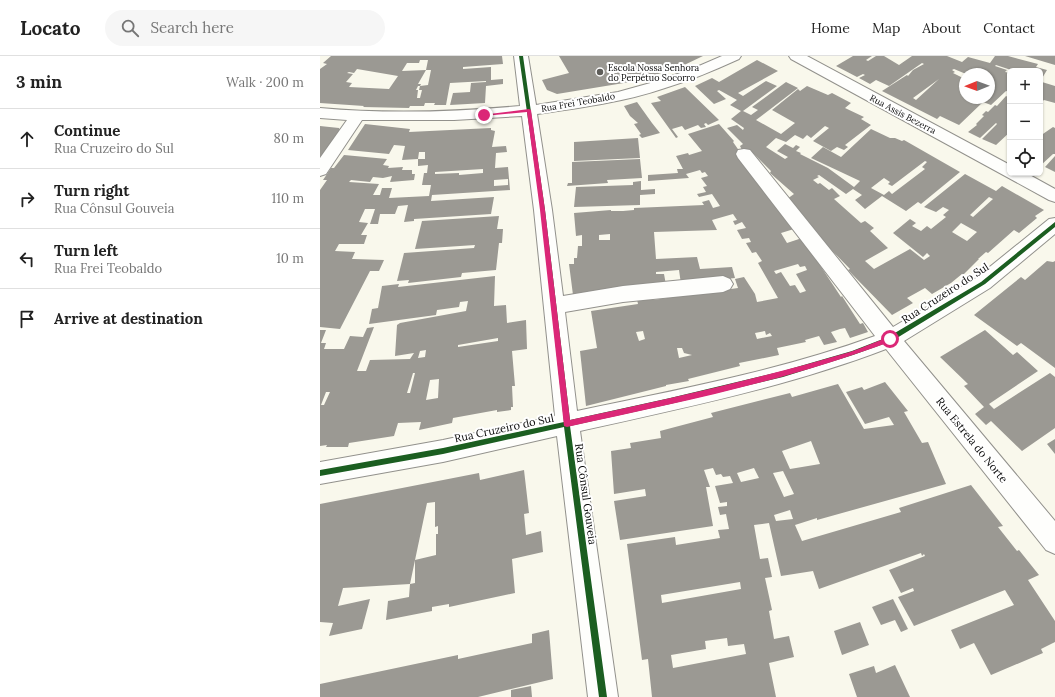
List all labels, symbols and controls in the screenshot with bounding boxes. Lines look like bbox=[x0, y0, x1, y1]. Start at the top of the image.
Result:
search box bbox=[105, 10, 385, 46]
text: Locato bbox=[20, 16, 81, 40]
icon: search bbox=[119, 17, 141, 39]
text: Search here bbox=[151, 18, 234, 37]
text: Home bbox=[811, 19, 850, 37]
text: Map bbox=[872, 19, 900, 37]
text: About bbox=[922, 19, 961, 37]
text: Contact bbox=[983, 19, 1035, 37]
place label: Escola Nossa Senhora do Perpétuo Socorro bbox=[608, 62, 700, 83]
marker: Escola Nossa Senhora do Perpétuo Socorro bbox=[595, 67, 605, 77]
north arrow bbox=[959, 68, 995, 104]
map controls bbox=[1007, 68, 1043, 176]
button: + bbox=[1007, 68, 1043, 104]
text: 3 min bbox=[16, 71, 62, 93]
text: Walk · 200 m bbox=[226, 74, 304, 91]
street label: Rua Frei Teobaldo bbox=[540, 90, 616, 114]
street label: Rua Assis Bezerra bbox=[868, 92, 938, 136]
button: − bbox=[1007, 104, 1043, 140]
route end bbox=[475, 106, 493, 124]
text: Continue bbox=[54, 121, 120, 140]
icon: ahead bbox=[16, 128, 38, 150]
text: 80 m bbox=[274, 130, 304, 147]
text: Rua Cruzeiro do Sul bbox=[54, 140, 174, 157]
button: locate bbox=[1007, 140, 1043, 176]
text: Turn right bbox=[54, 181, 130, 200]
icon: right bbox=[16, 188, 38, 210]
text: 110 m bbox=[271, 190, 304, 207]
text: Rua Cônsul Gouveia bbox=[54, 200, 174, 217]
text: Turn left bbox=[54, 241, 118, 260]
icon: left bbox=[16, 248, 38, 270]
text: 10 m bbox=[276, 250, 304, 267]
text: Rua Frei Teobaldo bbox=[54, 260, 162, 277]
street label: Rua Cruzeiro do Sul bbox=[899, 260, 991, 326]
icon: arrive bbox=[16, 308, 38, 330]
text: Arrive at destination bbox=[54, 309, 203, 328]
route start bbox=[881, 330, 899, 348]
street label: Rua Estrela do Norte bbox=[933, 394, 1011, 486]
street label: Rua Cruzeiro do Sul bbox=[453, 411, 555, 445]
street label: Rua Cônsul Gouveia bbox=[572, 443, 600, 546]

